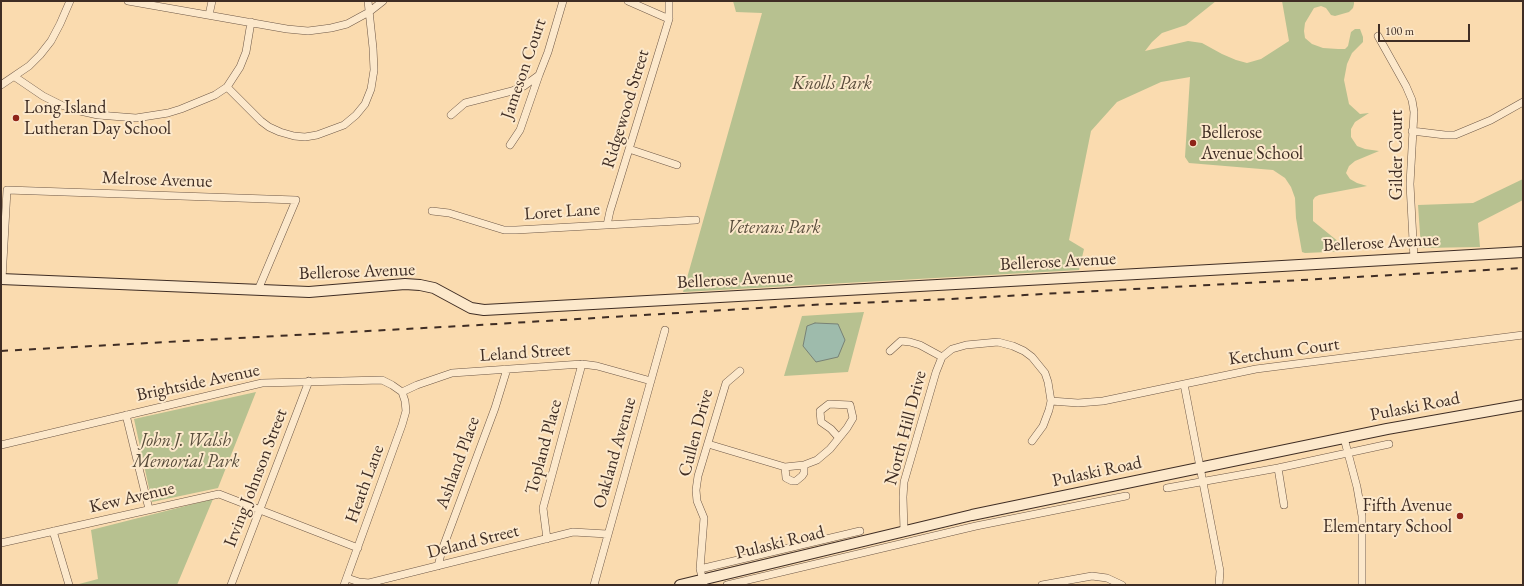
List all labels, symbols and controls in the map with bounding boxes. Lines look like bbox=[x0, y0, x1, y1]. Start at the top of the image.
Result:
street label: Jameson Court bbox=[497, 16, 551, 122]
scale bar bbox=[1380, 16, 1472, 42]
text: 100 m bbox=[1385, 23, 1414, 39]
street label: Ridgewood Street bbox=[598, 47, 654, 171]
park label: Knolls Park bbox=[792, 73, 872, 95]
place label: Long Island Lutheran Day School bbox=[24, 97, 171, 140]
street label: Gilder Court bbox=[1386, 110, 1408, 200]
marker: Long Island Lutheran Day School bbox=[11, 113, 21, 123]
place label: Bellerose Avenue School bbox=[1201, 122, 1303, 164]
marker: Bellerose Avenue School bbox=[1188, 138, 1198, 148]
street label: Melrose Avenue bbox=[102, 167, 212, 193]
street label: Loret Lane bbox=[523, 199, 601, 225]
park label: Veterans Park bbox=[727, 217, 821, 239]
street label: Bellerose Avenue bbox=[1322, 229, 1440, 257]
street label: Bellerose Avenue bbox=[999, 248, 1117, 276]
street label: Bellerose Avenue bbox=[299, 259, 415, 285]
street label: Bellerose Avenue bbox=[676, 266, 794, 294]
street label: Ketchum Court bbox=[1227, 334, 1341, 370]
street label: Leland Street bbox=[479, 339, 571, 367]
street label: Brightside Avenue bbox=[134, 359, 262, 407]
street label: North Hill Drive bbox=[880, 369, 932, 487]
street label: Cullen Drive bbox=[674, 387, 718, 479]
street label: Pulaski Road bbox=[1368, 388, 1462, 426]
street label: Oakland Avenue bbox=[589, 395, 641, 511]
street label: Topland Place bbox=[521, 397, 567, 497]
street label: Irving Johnson Street bbox=[220, 406, 292, 550]
street label: Ashland Place bbox=[431, 414, 485, 512]
park label: John J. Walsh Memorial Park bbox=[132, 430, 240, 472]
street label: Heath Lane bbox=[341, 442, 389, 526]
street label: Pulaski Road bbox=[1050, 452, 1144, 492]
street label: Kew Avenue bbox=[87, 478, 177, 518]
place label: Fifth Avenue Elementary School bbox=[1323, 495, 1452, 538]
marker: Fifth Avenue Elementary School bbox=[1455, 511, 1465, 521]
street label: Deland Street bbox=[425, 520, 521, 564]
street label: Pulaski Road bbox=[733, 522, 827, 564]

